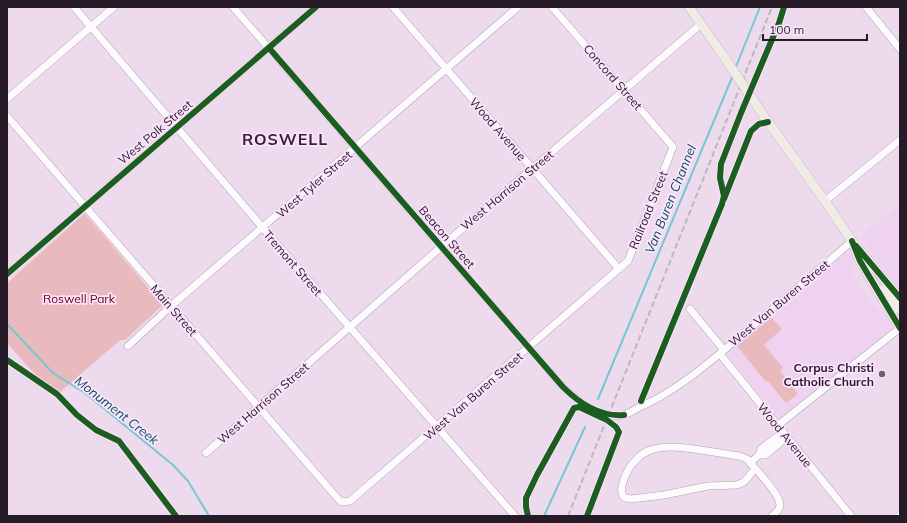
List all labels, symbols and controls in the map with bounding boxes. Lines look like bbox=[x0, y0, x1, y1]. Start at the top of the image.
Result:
scale bar bbox=[763, 16, 867, 42]
text: 100 m bbox=[769, 22, 804, 37]
street label: Concord Street bbox=[580, 41, 646, 113]
street label: Wood Avenue bbox=[467, 94, 529, 164]
street label: West Polk Street bbox=[115, 97, 195, 167]
district label: ROSWELL bbox=[242, 129, 328, 149]
water label: Van Buren Channel bbox=[641, 141, 699, 256]
street label: West Tyler Street bbox=[273, 147, 355, 221]
street label: West Harrison Street bbox=[458, 147, 556, 233]
street label: Railroad Street bbox=[625, 169, 671, 251]
street label: Beacon Street bbox=[416, 203, 478, 271]
street label: Tremont Street bbox=[260, 227, 326, 299]
street label: West Van Buren Street bbox=[726, 257, 832, 349]
street label: Main Street bbox=[147, 281, 201, 339]
park label: Roswell Park bbox=[43, 291, 116, 306]
street label: West Van Buren Street bbox=[420, 349, 526, 443]
street label: West Harrison Street bbox=[214, 359, 312, 447]
place label: Corpus Christi Catholic Church bbox=[784, 360, 874, 389]
marker: Corpus Christi Catholic Church bbox=[877, 369, 887, 379]
water label: Monument Creek bbox=[72, 372, 162, 448]
street label: Wood Avenue bbox=[754, 400, 816, 470]

